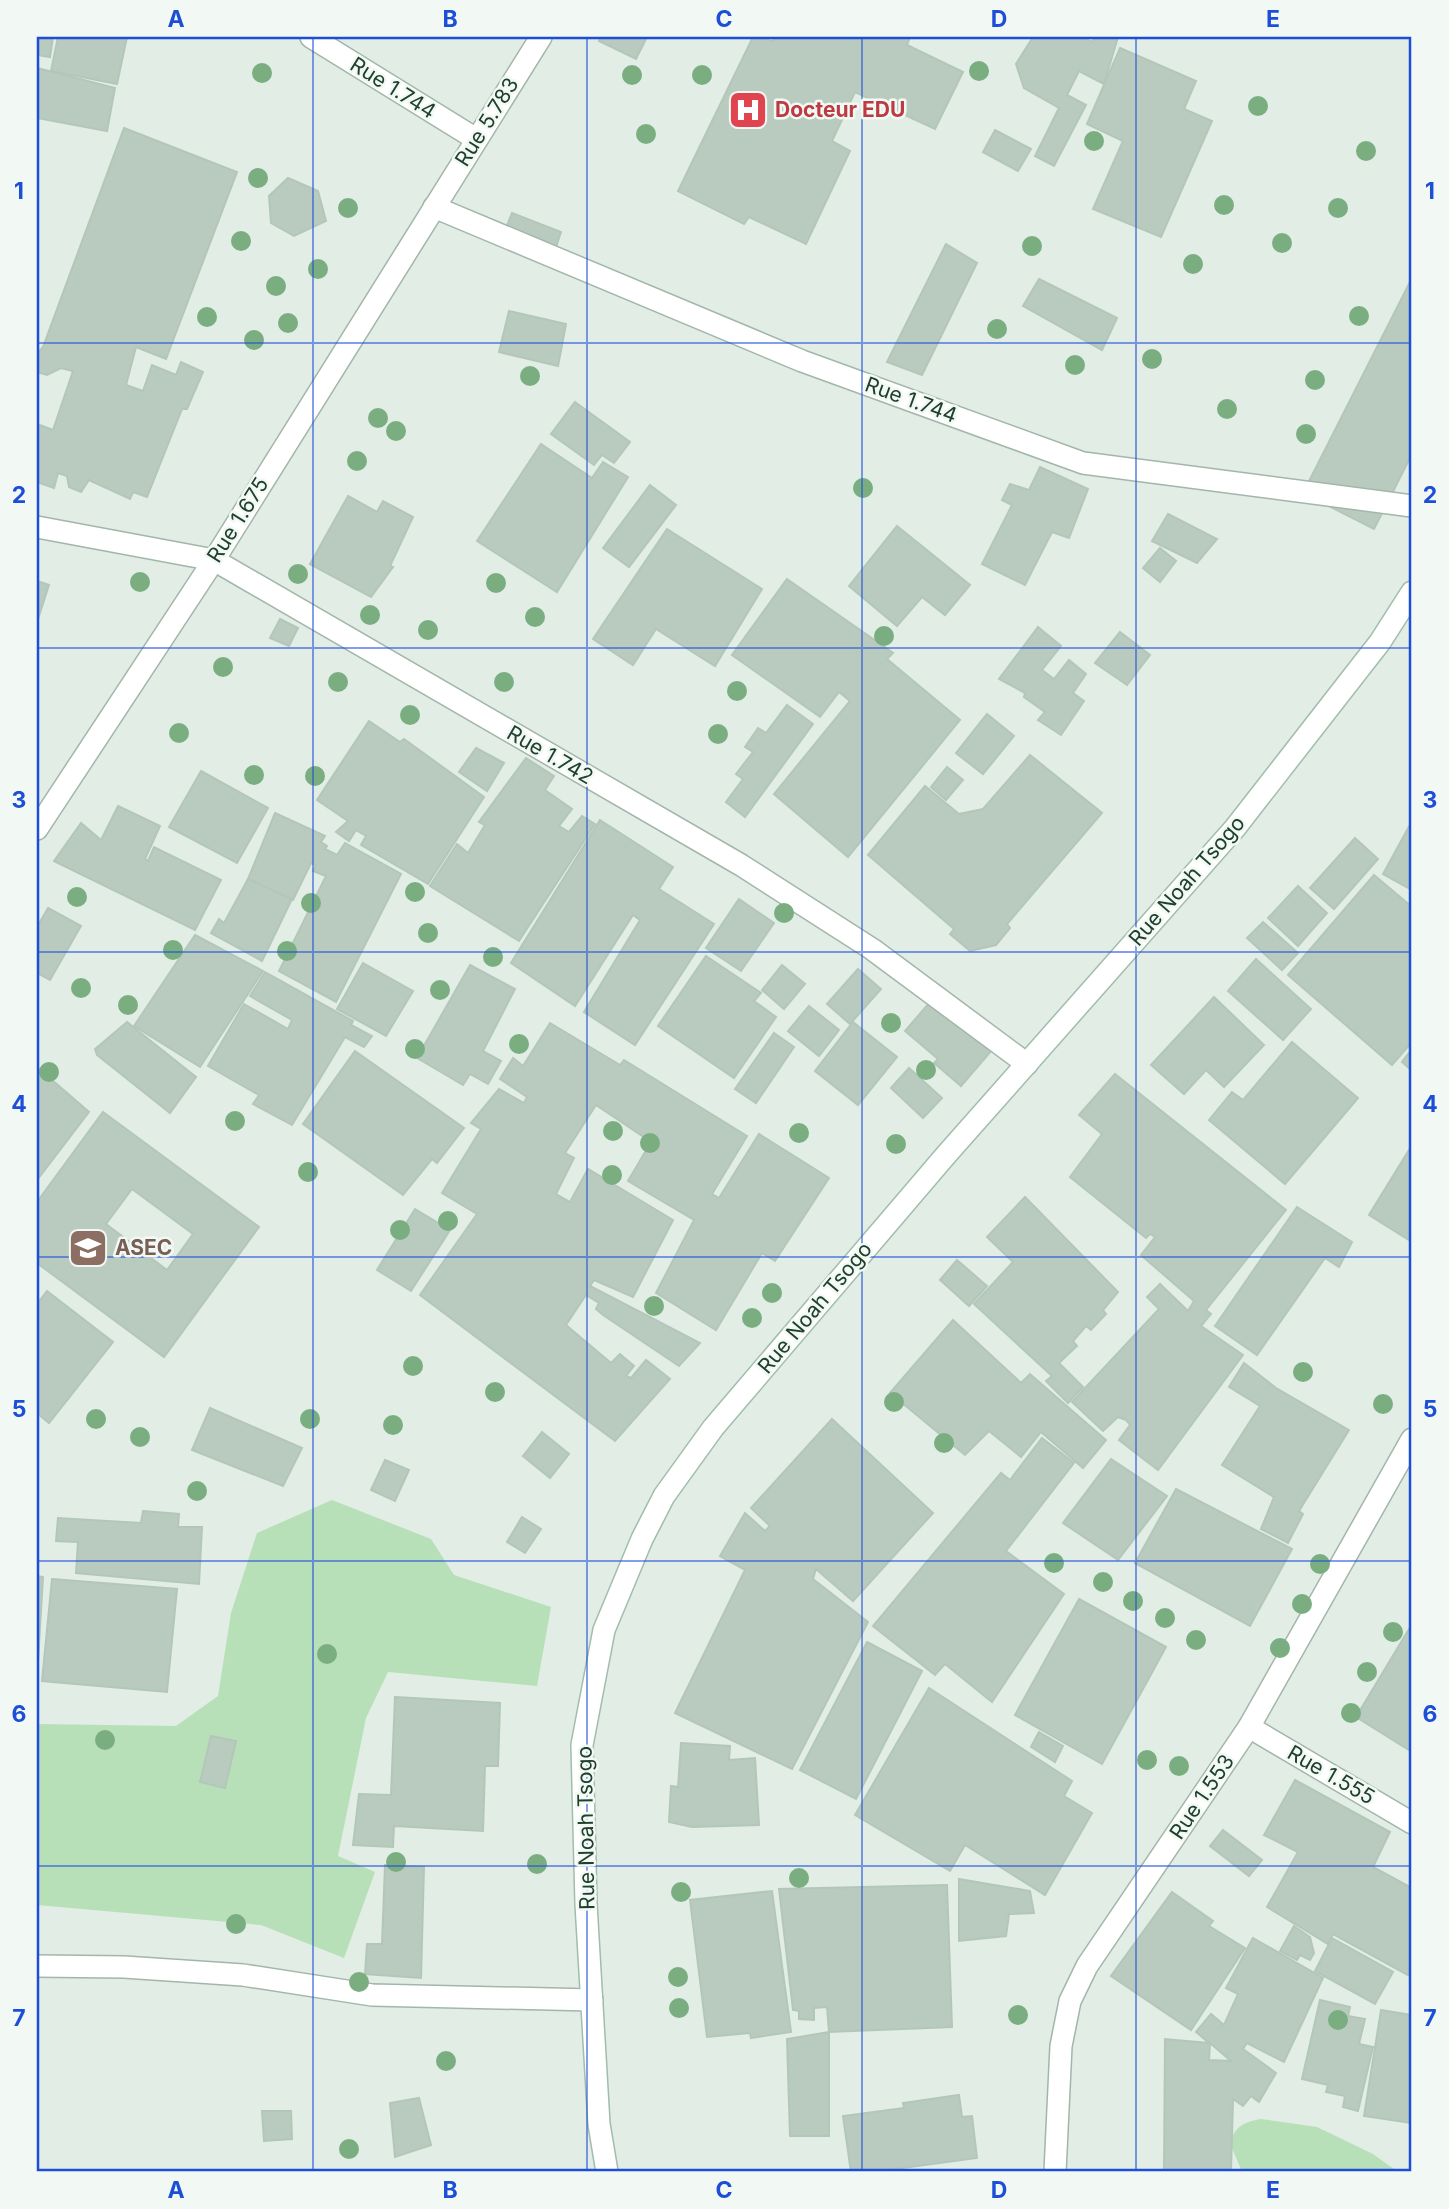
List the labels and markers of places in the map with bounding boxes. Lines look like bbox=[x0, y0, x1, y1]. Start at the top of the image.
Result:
hospital icon: Docteur EDU bbox=[727, 89, 769, 131]
place label: Docteur EDU bbox=[775, 97, 905, 122]
school or university icon: ASEC bbox=[67, 1227, 109, 1269]
place label: ASEC bbox=[115, 1235, 172, 1260]

